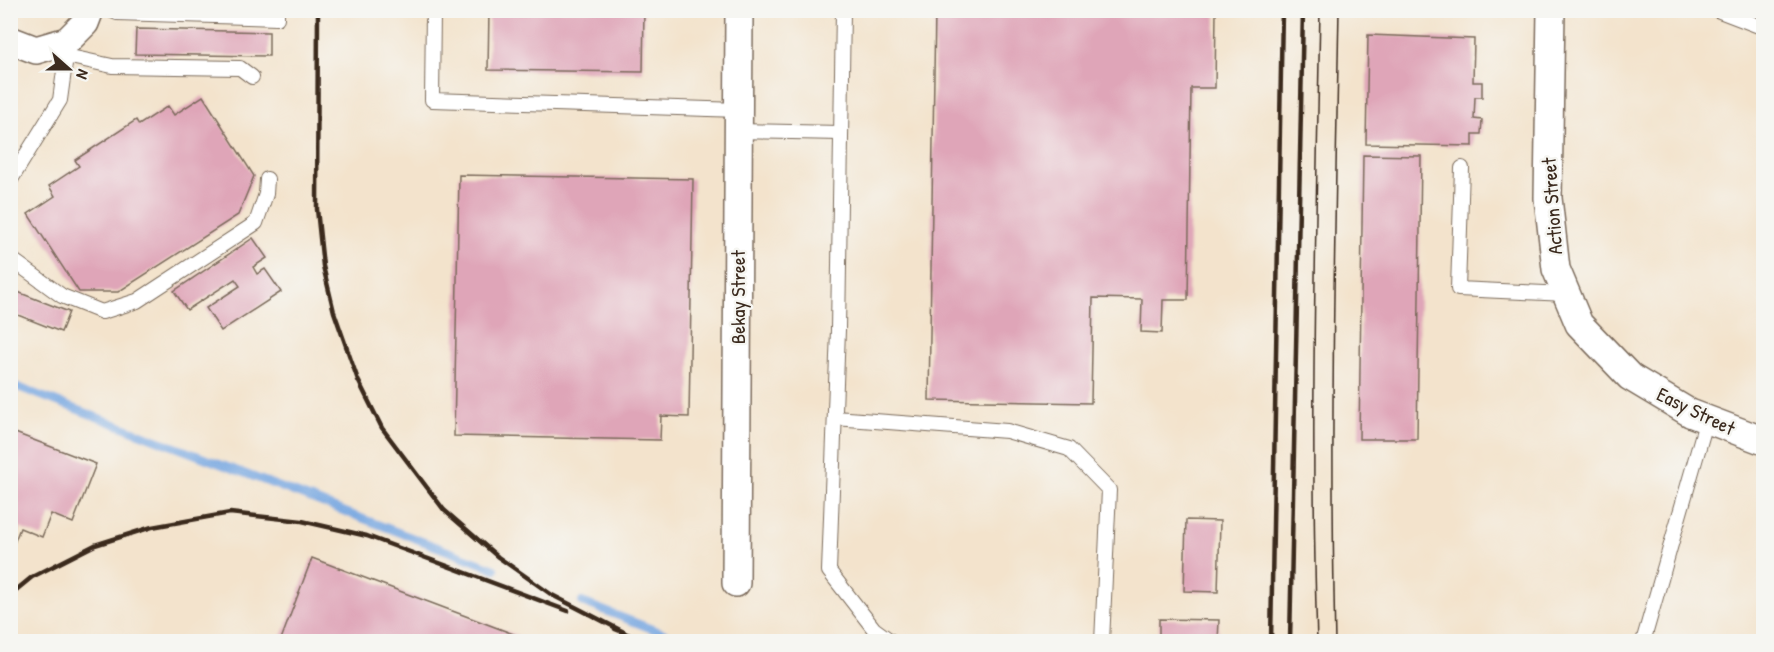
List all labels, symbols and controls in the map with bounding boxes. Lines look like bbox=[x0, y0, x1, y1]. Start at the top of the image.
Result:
north arrow bbox=[39, 39, 99, 99]
text: N bbox=[71, 66, 95, 83]
street label: Action Street bbox=[1535, 156, 1568, 255]
street label: Bekay Street bbox=[724, 249, 751, 344]
street label: Easy Street bbox=[1653, 380, 1741, 442]

